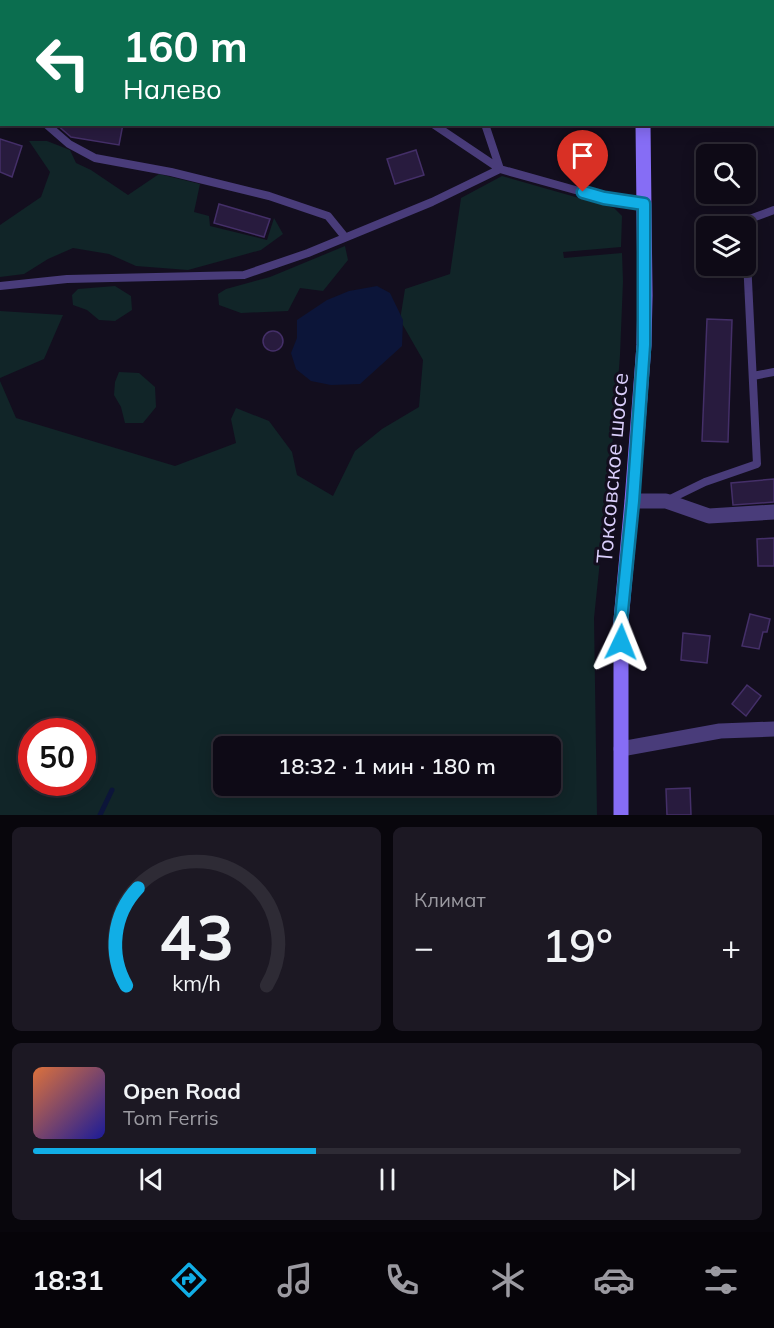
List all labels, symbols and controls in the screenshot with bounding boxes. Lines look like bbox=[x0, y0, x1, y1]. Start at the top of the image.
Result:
text: 160 m bbox=[123, 20, 248, 73]
icon: left bbox=[24, 24, 102, 102]
text: Налево bbox=[123, 72, 222, 106]
pin bbox=[557, 130, 608, 192]
icon: arrive bbox=[566, 139, 599, 172]
map controls bbox=[696, 144, 756, 276]
button: search bbox=[696, 144, 756, 204]
button: layers bbox=[696, 216, 756, 276]
street label: Токсовское шоссе bbox=[590, 372, 634, 564]
position arrow bbox=[589, 610, 653, 674]
speed limit sign: 50 bbox=[18, 718, 96, 796]
text: 18:32 · 1 мин · 180 m bbox=[278, 752, 496, 780]
text: Климат bbox=[414, 887, 486, 912]
text: 43 bbox=[159, 897, 234, 976]
text: 19° bbox=[542, 917, 613, 973]
text: − bbox=[414, 926, 434, 967]
text: + bbox=[721, 926, 741, 967]
text: km/h bbox=[172, 969, 221, 996]
text: Open Road bbox=[123, 1077, 241, 1105]
text: Tom Ferris bbox=[123, 1105, 219, 1130]
icon: previous bbox=[135, 1163, 168, 1196]
icon: pause bbox=[371, 1163, 404, 1196]
icon: next bbox=[607, 1163, 640, 1196]
icon: directions bbox=[168, 1259, 210, 1301]
icon: music bbox=[274, 1259, 316, 1301]
icon: phone bbox=[381, 1259, 423, 1301]
icon: climate bbox=[487, 1259, 529, 1301]
icon: car bbox=[593, 1259, 635, 1301]
icon: filters bbox=[700, 1259, 742, 1301]
text: 18:31 bbox=[32, 1263, 104, 1297]

